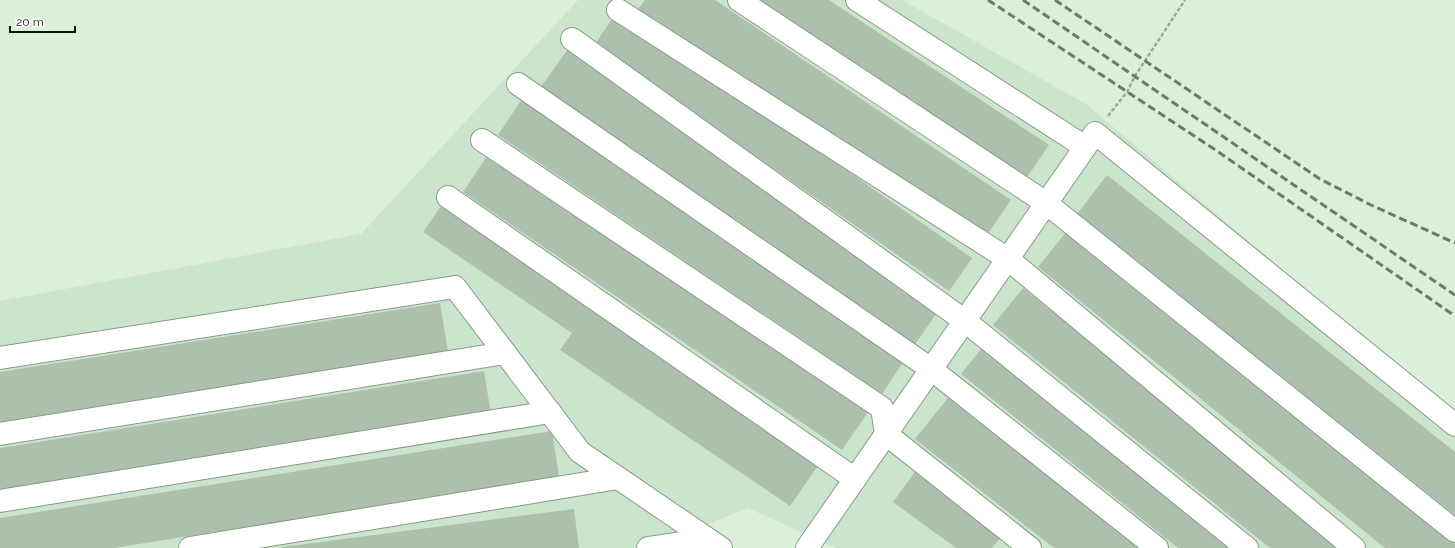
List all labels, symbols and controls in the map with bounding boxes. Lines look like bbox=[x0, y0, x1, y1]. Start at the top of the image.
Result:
scale bar bbox=[10, 8, 75, 34]
text: 20 m bbox=[16, 15, 44, 29]

